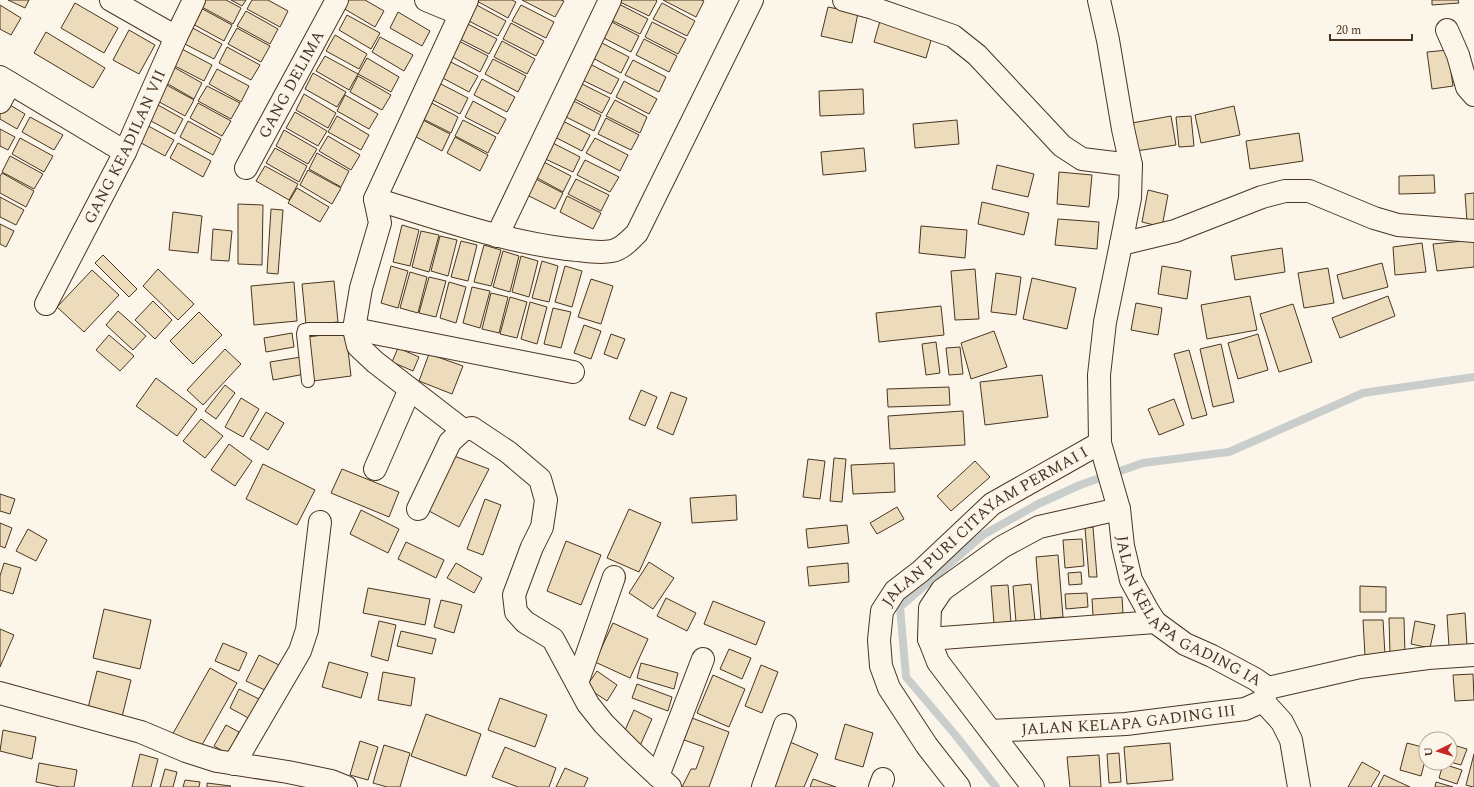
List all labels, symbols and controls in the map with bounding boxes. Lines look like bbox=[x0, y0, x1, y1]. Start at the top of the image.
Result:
scale bar bbox=[1330, 16, 1412, 42]
text: 20 m bbox=[1336, 21, 1361, 40]
street label: GANG DELIMA bbox=[252, 26, 330, 143]
street label: GANG KEADILAN VII bbox=[78, 66, 172, 228]
street label: JALAN PURI CITAYAM PERMAI I bbox=[876, 440, 1092, 612]
street label: JALAN KELAPA GADING IA bbox=[1110, 534, 1266, 692]
street label: JALAN KELAPA GADING III bbox=[1021, 698, 1237, 741]
north arrow bbox=[1418, 731, 1458, 771]
text: U bbox=[1420, 746, 1437, 757]

